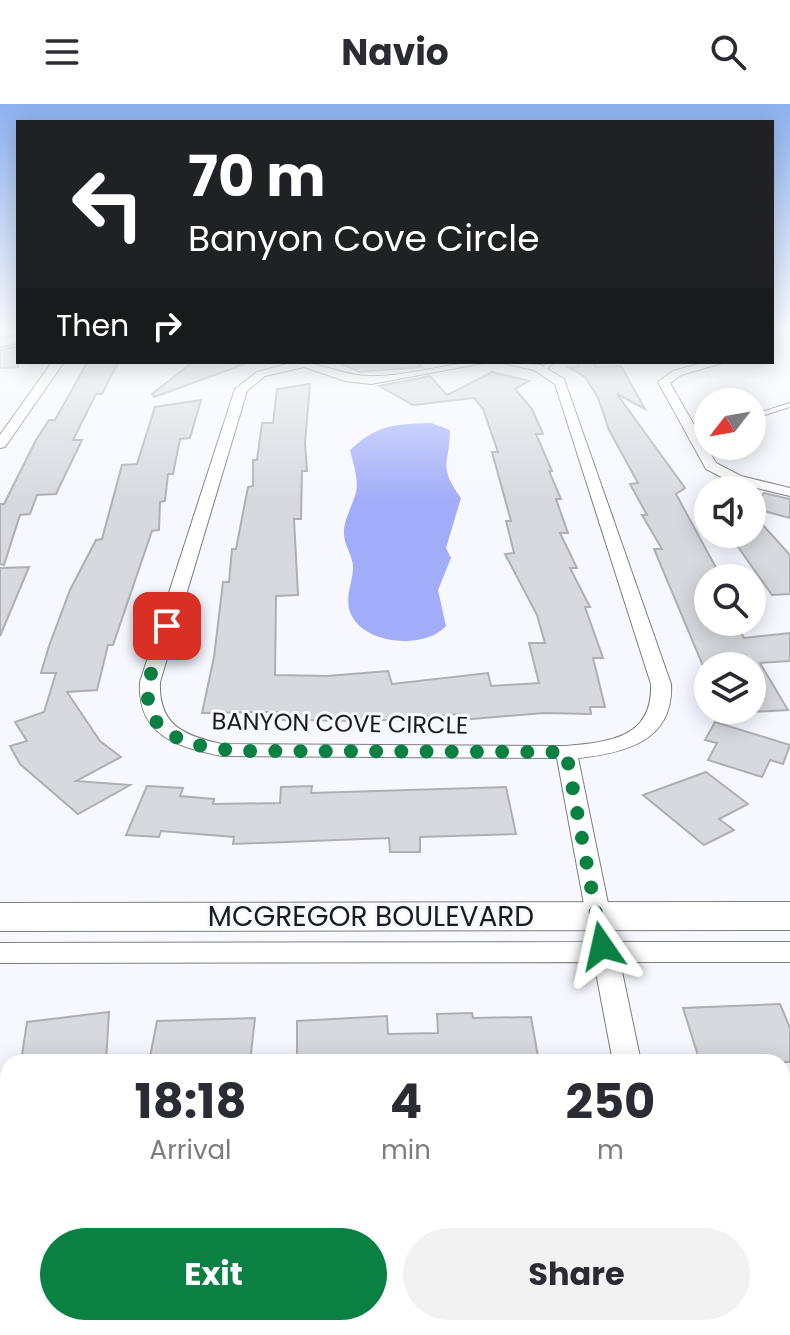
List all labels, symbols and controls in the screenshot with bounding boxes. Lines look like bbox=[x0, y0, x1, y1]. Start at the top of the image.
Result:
text: Navio bbox=[341, 27, 449, 78]
icon: menu bbox=[40, 30, 84, 74]
icon: search bbox=[706, 30, 750, 74]
text: 70 m bbox=[188, 137, 326, 216]
icon: left bbox=[56, 152, 160, 256]
text: Banyon Cove Circle bbox=[188, 213, 539, 264]
text: Then bbox=[56, 304, 129, 347]
icon: right bbox=[145, 304, 189, 348]
north arrow bbox=[694, 388, 766, 460]
map controls bbox=[694, 388, 766, 724]
button: sound bbox=[694, 476, 766, 548]
button: search bbox=[694, 564, 766, 636]
pin bbox=[133, 592, 201, 660]
icon: arrive bbox=[145, 604, 189, 648]
button: layers bbox=[694, 652, 766, 724]
street label: BANYON COVE CIRCLE bbox=[211, 704, 469, 742]
street label: MCGREGOR BOULEVARD bbox=[208, 897, 534, 936]
position arrow bbox=[560, 904, 644, 988]
text: 18:18 bbox=[135, 1068, 247, 1135]
text: 4 bbox=[390, 1068, 422, 1135]
text: 250 bbox=[566, 1068, 655, 1135]
text: Arrival bbox=[150, 1132, 231, 1168]
text: min bbox=[381, 1132, 431, 1168]
text: m bbox=[597, 1132, 624, 1168]
button: Exit bbox=[40, 1228, 387, 1320]
button: Share bbox=[403, 1228, 750, 1320]

